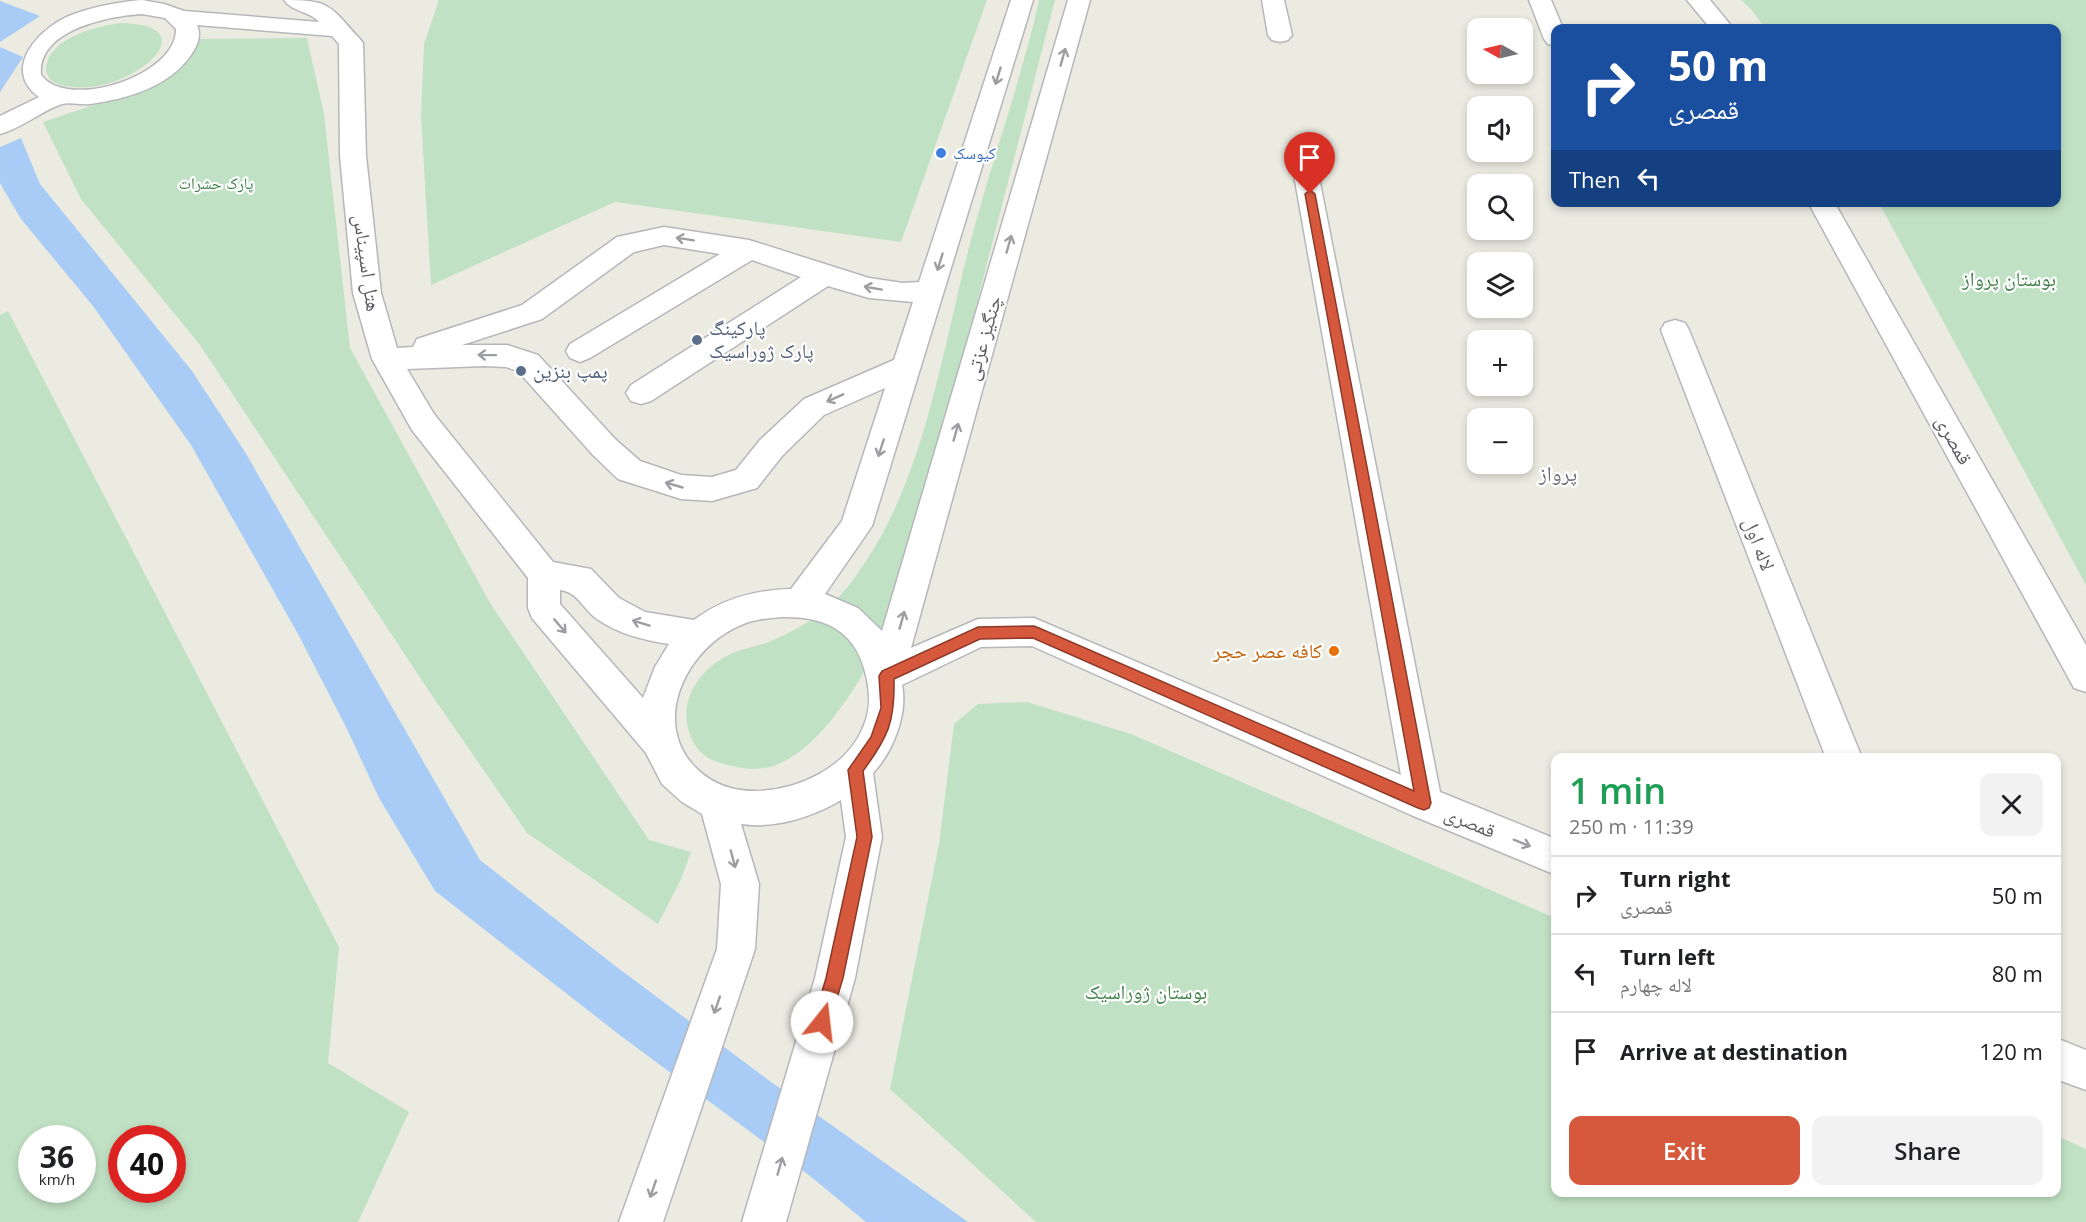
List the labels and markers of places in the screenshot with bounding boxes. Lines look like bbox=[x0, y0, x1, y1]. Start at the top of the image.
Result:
pin bbox=[1284, 132, 1335, 194]
place label: کیوسک bbox=[953, 142, 996, 164]
marker: کیوسک bbox=[934, 146, 948, 160]
place label: پارکینگ پارک ژوراسیک bbox=[709, 314, 814, 364]
marker: پارکینگ پارک ژوراسیک bbox=[690, 333, 704, 347]
place label: پمپ بنزین bbox=[533, 357, 608, 384]
marker: پمپ بنزین bbox=[514, 364, 528, 378]
place label: کافه عصر حجر bbox=[1212, 637, 1322, 664]
marker: کافه عصر حجر bbox=[1327, 644, 1341, 658]

